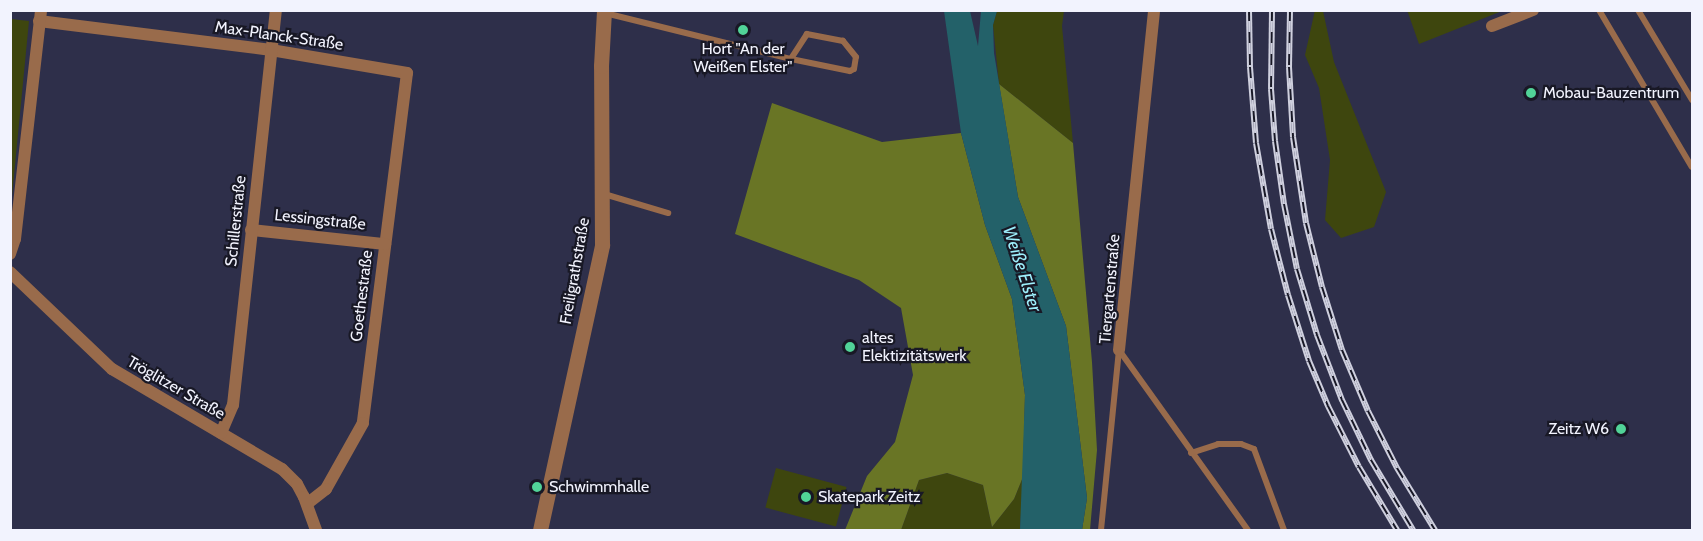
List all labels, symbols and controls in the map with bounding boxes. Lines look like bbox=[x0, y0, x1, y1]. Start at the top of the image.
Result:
street label: Max-Planck-Straße bbox=[214, 17, 344, 55]
marker: Hort "An der Weißen Elster" bbox=[736, 23, 750, 37]
place label: Hort "An der Weißen Elster" bbox=[693, 39, 793, 77]
place label: Mobau-Bauzentrum bbox=[1543, 83, 1679, 103]
marker: Mobau-Bauzentrum bbox=[1524, 86, 1538, 100]
street label: Schillerstraße bbox=[222, 175, 250, 267]
street label: Lessingstraße bbox=[273, 206, 367, 234]
street label: Freiligrathstraße bbox=[556, 216, 594, 326]
water label: Weiße Elster bbox=[998, 223, 1046, 315]
street label: Tiergartenstraße bbox=[1096, 233, 1124, 345]
street label: Goethestraße bbox=[347, 249, 377, 343]
place label: altes Elektizitätswerk bbox=[862, 328, 966, 366]
marker: altes Elektizitätswerk bbox=[843, 340, 857, 354]
street label: Tröglitzer Straße bbox=[124, 352, 228, 424]
place label: Zeitz W6 bbox=[1549, 419, 1609, 439]
marker: Zeitz W6 bbox=[1614, 422, 1628, 436]
place label: Schwimmhalle bbox=[549, 477, 649, 497]
marker: Schwimmhalle bbox=[530, 480, 544, 494]
place label: Skatepark Zeitz bbox=[818, 487, 921, 507]
marker: Skatepark Zeitz bbox=[799, 490, 813, 504]

